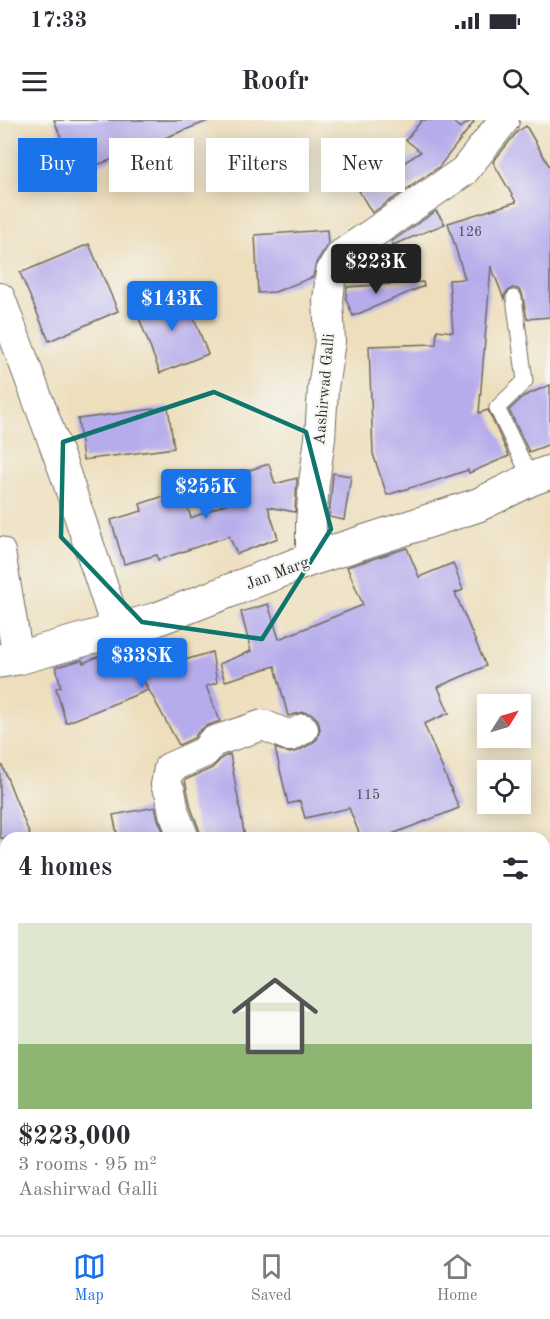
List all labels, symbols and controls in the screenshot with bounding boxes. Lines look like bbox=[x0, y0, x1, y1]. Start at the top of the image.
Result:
text: 17:33 bbox=[30, 10, 87, 32]
icon: menu bbox=[18, 65, 51, 98]
icon: search bbox=[499, 65, 532, 98]
text: Roofr bbox=[241, 68, 309, 95]
chip: Buy bbox=[18, 138, 97, 192]
chip: Rent bbox=[109, 138, 194, 192]
chip: Filters bbox=[206, 138, 309, 192]
chip: New bbox=[321, 138, 405, 192]
house number: 126 bbox=[458, 225, 482, 239]
pin: $223K bbox=[334, 244, 418, 295]
text: $223K bbox=[345, 253, 407, 273]
pin: $143K bbox=[130, 281, 214, 332]
text: $143K bbox=[141, 290, 203, 310]
street label: Aashirwad Galli bbox=[312, 333, 338, 446]
pin: $255K bbox=[164, 469, 248, 520]
text: $255K bbox=[175, 478, 237, 498]
street label: Jan Marg bbox=[244, 554, 312, 593]
pin: $338K bbox=[100, 638, 184, 689]
text: $338K bbox=[111, 647, 173, 667]
north arrow bbox=[477, 694, 531, 748]
map controls bbox=[477, 694, 531, 814]
button: locate bbox=[477, 760, 531, 814]
house number: 115 bbox=[356, 788, 380, 802]
icon: filters bbox=[499, 852, 532, 885]
text: 4 homes bbox=[18, 855, 112, 881]
icon: home bbox=[221, 962, 329, 1070]
text: $223,000 bbox=[18, 1124, 131, 1150]
text: 3 rooms · 95 m² bbox=[18, 1155, 157, 1175]
text: Aashirwad Galli bbox=[18, 1180, 158, 1200]
tab: Map bbox=[73, 1250, 106, 1306]
tab: Saved bbox=[251, 1250, 292, 1306]
tab: Home bbox=[437, 1250, 477, 1306]

